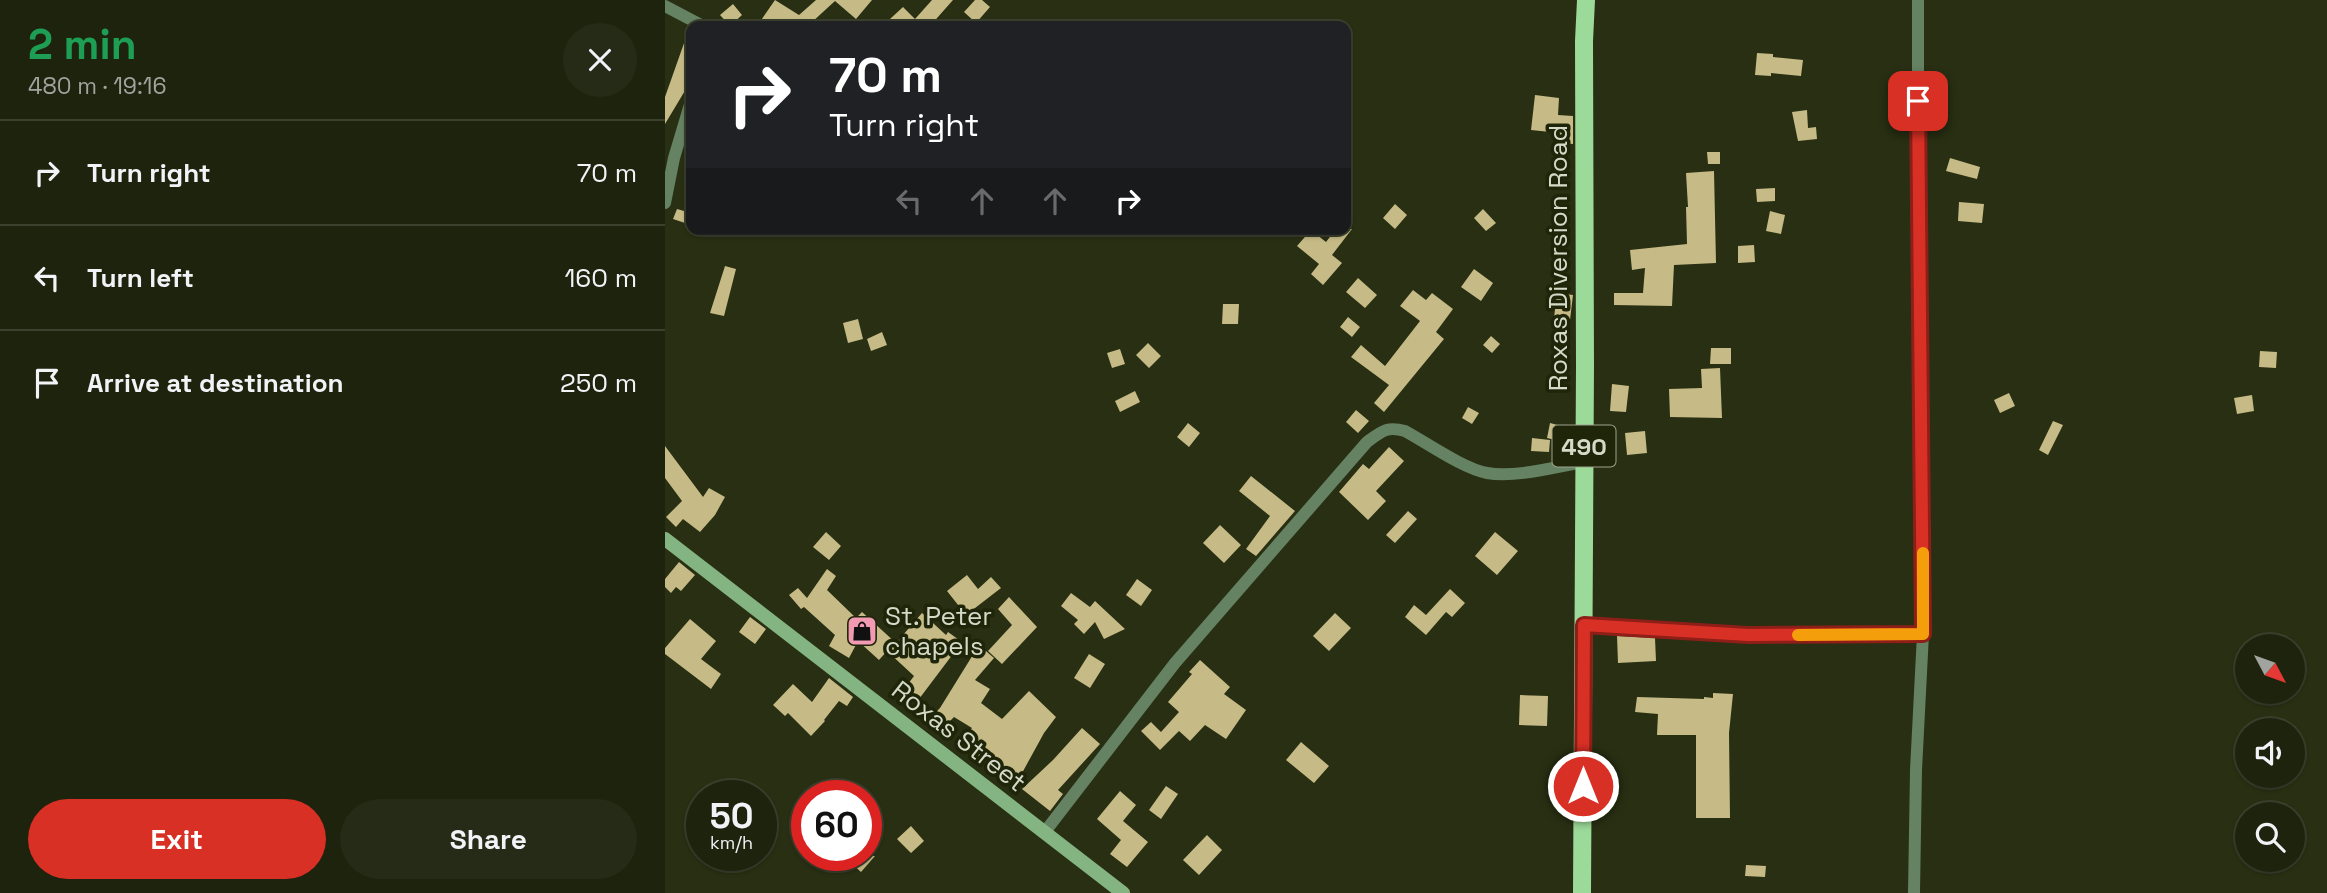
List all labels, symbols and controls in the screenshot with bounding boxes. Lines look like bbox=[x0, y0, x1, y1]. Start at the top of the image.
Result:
text: 2 min bbox=[28, 18, 137, 71]
button: close bbox=[563, 23, 637, 97]
text: 70 m bbox=[829, 44, 942, 106]
icon: right bbox=[714, 49, 805, 140]
text: 480 m · 19:16 bbox=[28, 71, 166, 101]
pin bbox=[1888, 71, 1948, 131]
icon: arrive bbox=[1899, 82, 1937, 120]
text: Turn right bbox=[829, 105, 979, 145]
street label: Roxas Diversion Road bbox=[1541, 125, 1575, 391]
icon: right bbox=[28, 154, 66, 192]
text: Turn right bbox=[87, 156, 211, 190]
text: 70 m bbox=[577, 156, 637, 190]
icon: left bbox=[890, 182, 928, 220]
icon: ahead bbox=[963, 182, 1001, 220]
icon: ahead bbox=[1036, 182, 1074, 220]
icon: right bbox=[1109, 182, 1147, 220]
icon: left bbox=[28, 259, 66, 297]
text: Turn left bbox=[87, 261, 194, 295]
text: 160 m bbox=[565, 261, 637, 295]
icon: arrive bbox=[28, 364, 66, 402]
text: Arrive at destination bbox=[87, 366, 344, 400]
text: 250 m bbox=[560, 366, 637, 400]
road number: 490 bbox=[1553, 426, 1615, 466]
place label: St. Peter chapels bbox=[885, 599, 992, 663]
shop icon: St. Peter chapels bbox=[845, 614, 879, 648]
north arrow bbox=[2235, 634, 2305, 704]
map controls bbox=[2235, 634, 2305, 872]
street label: Roxas Street bbox=[885, 673, 1033, 799]
button: sound bbox=[2235, 718, 2305, 788]
position arrow bbox=[1546, 749, 1620, 823]
speed limit sign: 60 bbox=[791, 780, 882, 871]
text: 50 bbox=[710, 794, 753, 838]
button: Exit bbox=[28, 799, 326, 879]
button: Share bbox=[340, 799, 637, 879]
button: search bbox=[2235, 802, 2305, 872]
text: km/h bbox=[710, 831, 753, 854]

